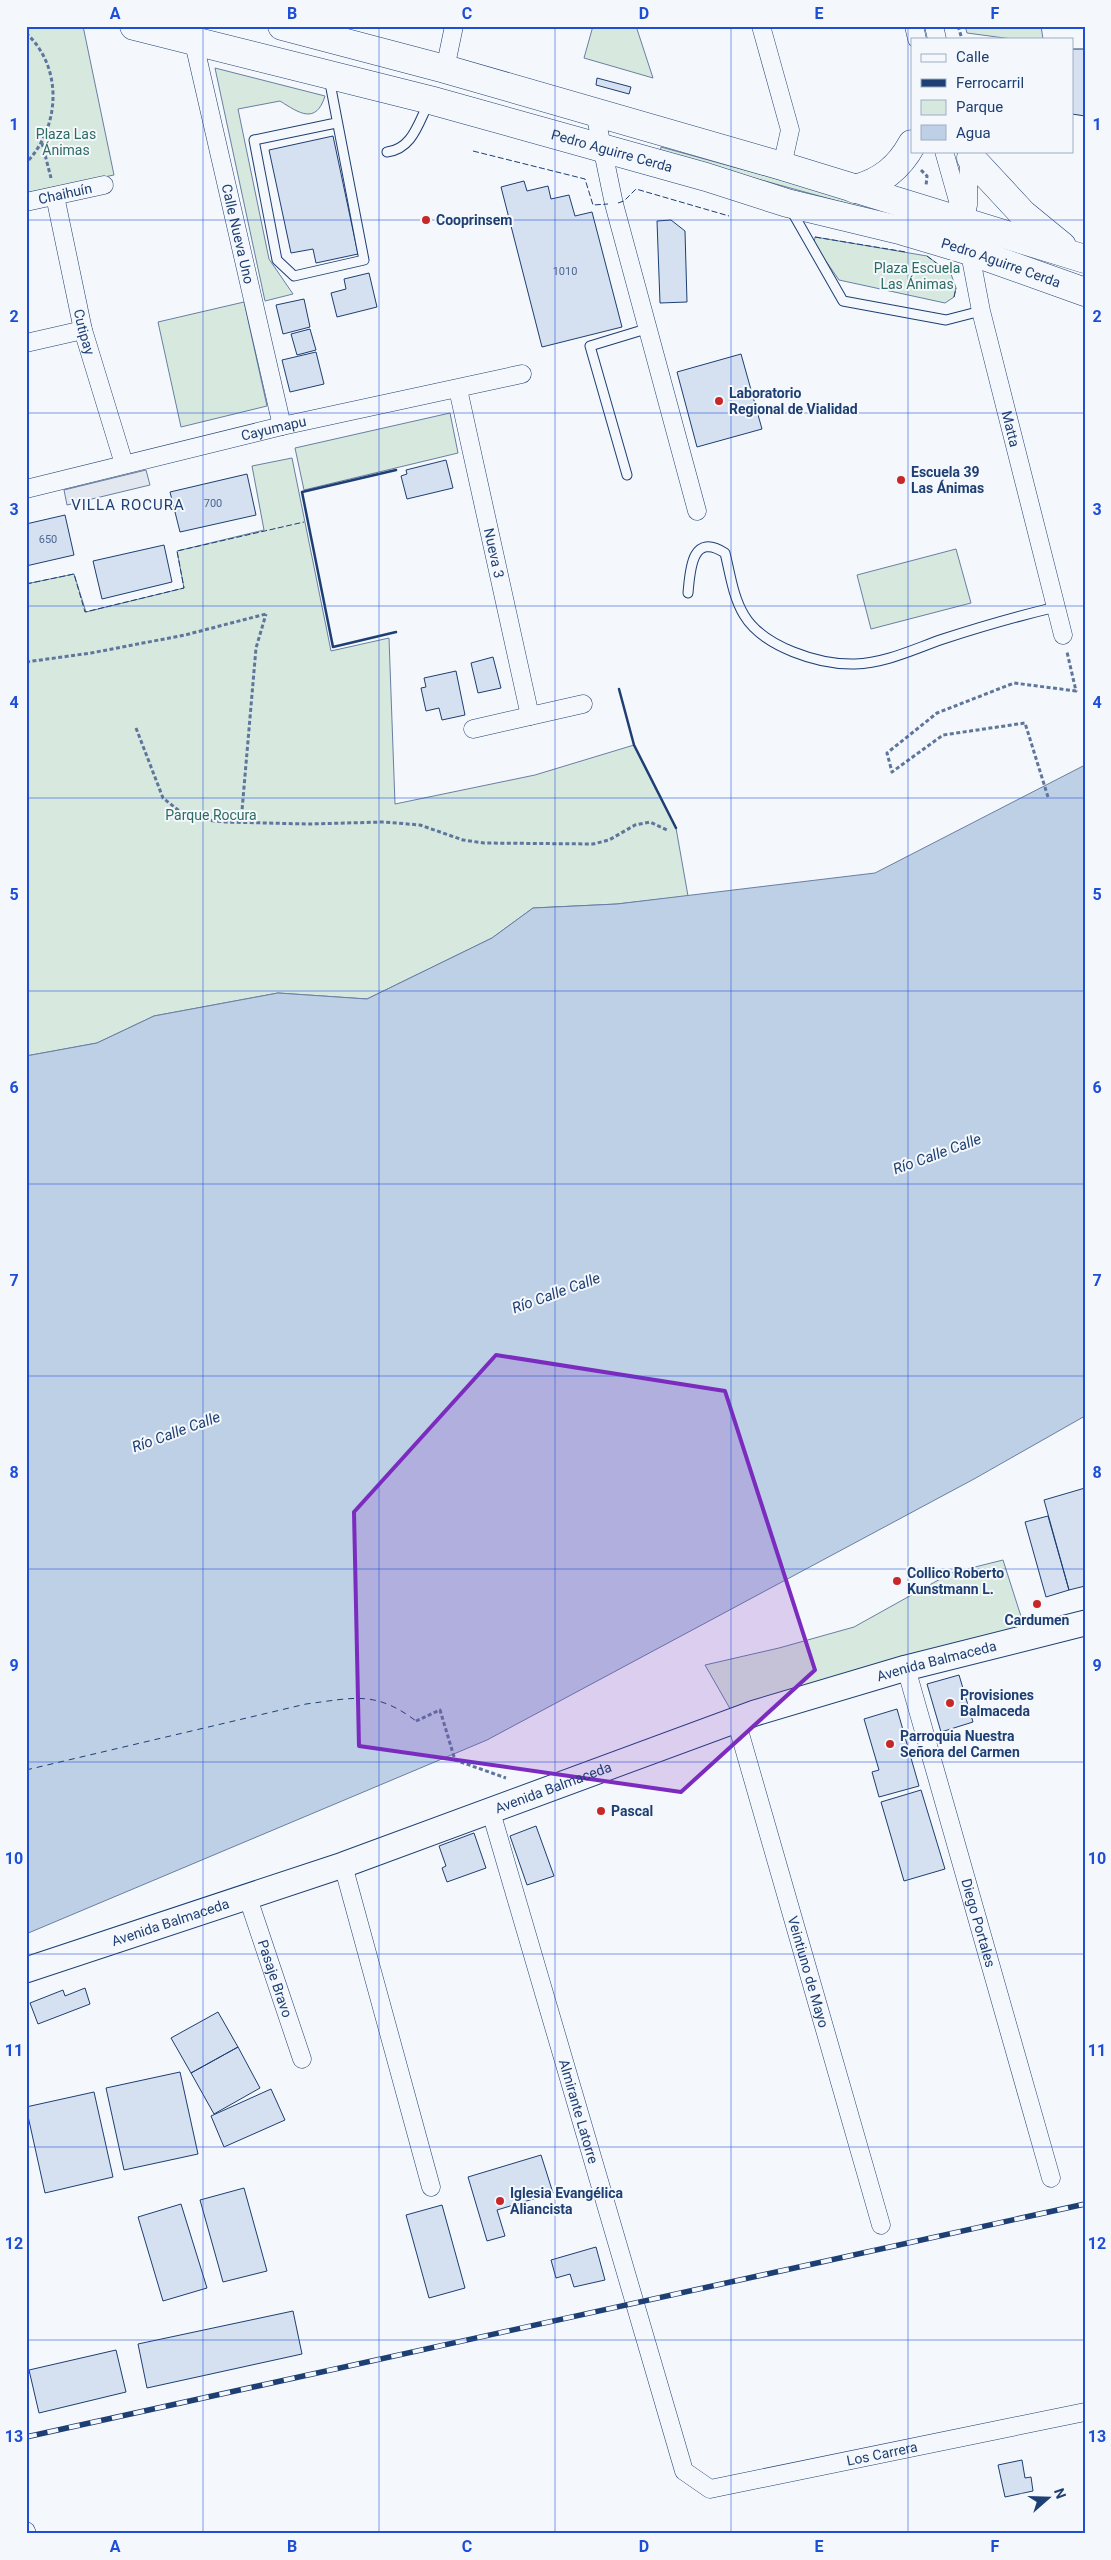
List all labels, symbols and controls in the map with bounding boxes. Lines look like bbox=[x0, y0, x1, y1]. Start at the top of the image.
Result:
text: A bbox=[110, 4, 121, 23]
text: B bbox=[287, 4, 297, 23]
text: C bbox=[462, 4, 472, 23]
text: D bbox=[639, 4, 649, 23]
text: E bbox=[815, 4, 824, 23]
text: F bbox=[991, 4, 1000, 23]
legend bbox=[911, 38, 1074, 152]
text: Calle bbox=[956, 48, 989, 66]
text: Ferrocarril bbox=[956, 74, 1024, 92]
text: Parque bbox=[956, 98, 1003, 116]
text: 1 bbox=[9, 115, 19, 134]
text: 1 bbox=[1092, 115, 1102, 134]
text: Agua bbox=[956, 124, 991, 142]
park label: Plaza Las Ánimas bbox=[36, 126, 96, 158]
street label: Pedro Aguirre Cerda bbox=[549, 126, 674, 175]
street label: Chaihuín bbox=[37, 180, 93, 207]
street label: Calle Nueva Uno bbox=[219, 182, 257, 286]
place label: Cooprinsem bbox=[436, 212, 512, 228]
marker: Cooprinsem bbox=[420, 214, 432, 226]
street label: Pedro Aguirre Cerda bbox=[939, 235, 1063, 291]
park label: Plaza Escuela Las Ánimas bbox=[874, 260, 960, 292]
house number: 1010 bbox=[553, 265, 577, 278]
text: 2 bbox=[9, 307, 19, 326]
street label: Cutipay bbox=[71, 307, 98, 357]
text: 2 bbox=[1092, 307, 1102, 326]
place label: Laboratorio Regional de Vialidad bbox=[729, 385, 858, 417]
marker: Laboratorio Regional de Vialidad bbox=[713, 395, 725, 407]
street label: Matta bbox=[999, 409, 1023, 449]
street label: Cayumapu bbox=[239, 413, 308, 444]
place label: Escuela 39 Las Ánimas bbox=[911, 464, 984, 496]
marker: Escuela 39 Las Ánimas bbox=[895, 474, 907, 486]
district label: VILLA ROCURA bbox=[71, 496, 185, 514]
house number: 700 bbox=[204, 497, 222, 510]
text: 3 bbox=[9, 500, 19, 519]
text: 3 bbox=[1092, 500, 1102, 519]
street label: Nueva 3 bbox=[481, 527, 507, 580]
house number: 650 bbox=[39, 533, 57, 546]
text: 4 bbox=[9, 693, 19, 712]
text: 4 bbox=[1092, 693, 1102, 712]
park label: Parque Rocura bbox=[165, 807, 257, 823]
text: 5 bbox=[9, 885, 19, 904]
text: 5 bbox=[1092, 885, 1102, 904]
text: 6 bbox=[9, 1078, 19, 1097]
text: 6 bbox=[1092, 1078, 1102, 1097]
water label: Río Calle Calle bbox=[890, 1130, 984, 1178]
water label: Río Calle Calle bbox=[509, 1269, 603, 1317]
text: 7 bbox=[9, 1271, 19, 1290]
text: 7 bbox=[1092, 1271, 1102, 1290]
water label: Río Calle Calle bbox=[129, 1408, 223, 1456]
text: 8 bbox=[9, 1463, 19, 1482]
text: 8 bbox=[1092, 1463, 1102, 1482]
place label: Collico Roberto Kunstmann L. bbox=[907, 1565, 1004, 1597]
marker: Collico Roberto Kunstmann L. bbox=[891, 1575, 903, 1587]
marker: Cardumen bbox=[1031, 1598, 1043, 1610]
place label: Cardumen bbox=[1005, 1612, 1070, 1628]
street label: Avenida Balmaceda bbox=[875, 1638, 998, 1684]
text: 9 bbox=[9, 1656, 19, 1675]
text: 9 bbox=[1092, 1656, 1102, 1675]
place label: Provisiones Balmaceda bbox=[960, 1687, 1034, 1719]
marker: Provisiones Balmaceda bbox=[944, 1697, 956, 1709]
place label: Parroquia Nuestra Señora del Carmen bbox=[900, 1728, 1020, 1760]
marker: Parroquia Nuestra Señora del Carmen bbox=[884, 1738, 896, 1750]
street label: Avenida Balmaceda bbox=[493, 1759, 614, 1816]
place label: Pascal bbox=[611, 1803, 653, 1819]
marker: Pascal bbox=[595, 1805, 607, 1817]
text: 10 bbox=[5, 1849, 23, 1868]
text: 10 bbox=[1088, 1849, 1106, 1868]
street label: Diego Portales bbox=[958, 1877, 999, 1969]
street label: Avenida Balmaceda bbox=[109, 1895, 231, 1949]
street label: Veintiuno de Mayo bbox=[785, 1914, 832, 2029]
street label: Pasaje Bravo bbox=[255, 1938, 295, 2020]
text: 11 bbox=[5, 2041, 23, 2060]
text: 11 bbox=[1088, 2041, 1106, 2060]
street label: Almirante Latorre bbox=[556, 2057, 602, 2166]
place label: Iglesia Evangélica Aliancista bbox=[510, 2185, 624, 2217]
marker: Iglesia Evangélica Aliancista bbox=[494, 2195, 506, 2207]
text: 12 bbox=[5, 2234, 23, 2253]
text: 12 bbox=[1088, 2234, 1106, 2253]
text: 13 bbox=[5, 2427, 23, 2446]
text: 13 bbox=[1088, 2427, 1106, 2446]
street label: Los Carrera bbox=[845, 2439, 919, 2469]
north arrow bbox=[1024, 2472, 1074, 2522]
text: N bbox=[1051, 2486, 1069, 2501]
text: A bbox=[110, 2537, 121, 2556]
text: B bbox=[287, 2537, 297, 2556]
text: C bbox=[462, 2537, 472, 2556]
text: D bbox=[639, 2537, 649, 2556]
text: E bbox=[815, 2537, 824, 2556]
text: F bbox=[991, 2537, 1000, 2556]

